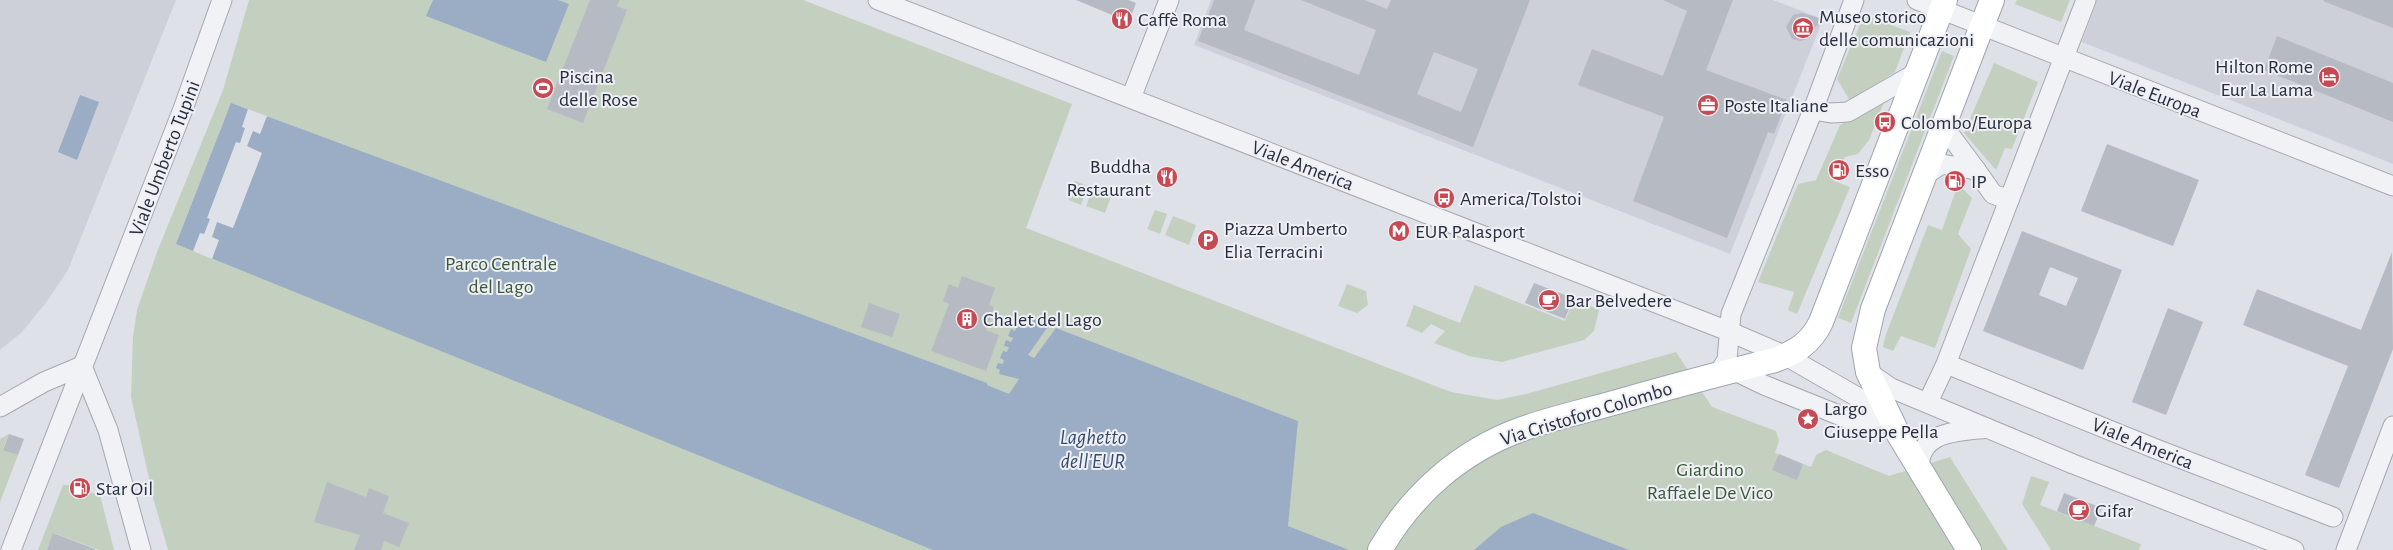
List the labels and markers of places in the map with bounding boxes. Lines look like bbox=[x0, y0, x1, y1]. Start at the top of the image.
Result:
restaurant icon: Caffè Roma bbox=[1110, 7, 1134, 31]
place label: Museo storico delle comunicazioni bbox=[1819, 7, 1974, 50]
place label: Caffè Roma bbox=[1138, 10, 1227, 30]
museum icon: Museo storico delle comunicazioni bbox=[1791, 16, 1815, 40]
place label: Hilton Rome Eur La Lama bbox=[2215, 57, 2313, 100]
hotel icon: Hilton Rome Eur La Lama bbox=[2317, 65, 2341, 89]
place label: Piscina delle Rose bbox=[559, 67, 638, 110]
sports icon: Piscina delle Rose bbox=[531, 76, 555, 100]
office icon: Poste Italiane bbox=[1696, 93, 1720, 117]
place label: Poste Italiane bbox=[1724, 96, 1829, 116]
bus stop icon: Colombo/Europa bbox=[1873, 110, 1897, 134]
place label: Colombo/Europa bbox=[1901, 113, 2032, 133]
place label: Buddha Restaurant bbox=[1066, 157, 1152, 200]
fuel station icon: Esso bbox=[1827, 158, 1851, 182]
place label: Esso bbox=[1855, 161, 1889, 181]
restaurant icon: Buddha Restaurant bbox=[1155, 165, 1179, 189]
fuel station icon: IP bbox=[1943, 169, 1967, 193]
place label: IP bbox=[1971, 172, 1987, 192]
bus stop icon: America/Tolstoi bbox=[1432, 186, 1456, 210]
place label: America/Tolstoi bbox=[1460, 189, 1582, 209]
place label: Piazza Umberto Elia Terracini bbox=[1224, 219, 1348, 262]
metro station icon: EUR Palasport bbox=[1387, 219, 1411, 243]
place label: EUR Palasport bbox=[1415, 222, 1526, 242]
parking icon: Piazza Umberto Elia Terracini bbox=[1196, 228, 1220, 252]
cafe icon: Bar Belvedere bbox=[1537, 288, 1561, 312]
place label: Bar Belvedere bbox=[1565, 291, 1672, 311]
building icon: Chalet del Lago bbox=[955, 307, 979, 331]
place label: Chalet del Lago bbox=[983, 310, 1102, 330]
place label: Largo Giuseppe Pella bbox=[1824, 399, 1938, 442]
place icon: Largo Giuseppe Pella bbox=[1796, 407, 1820, 431]
fuel station icon: Star Oil bbox=[68, 476, 92, 500]
place label: Star Oil bbox=[96, 479, 153, 499]
cafe icon: Gifar bbox=[2067, 498, 2091, 522]
place label: Gifar bbox=[2095, 501, 2134, 521]

